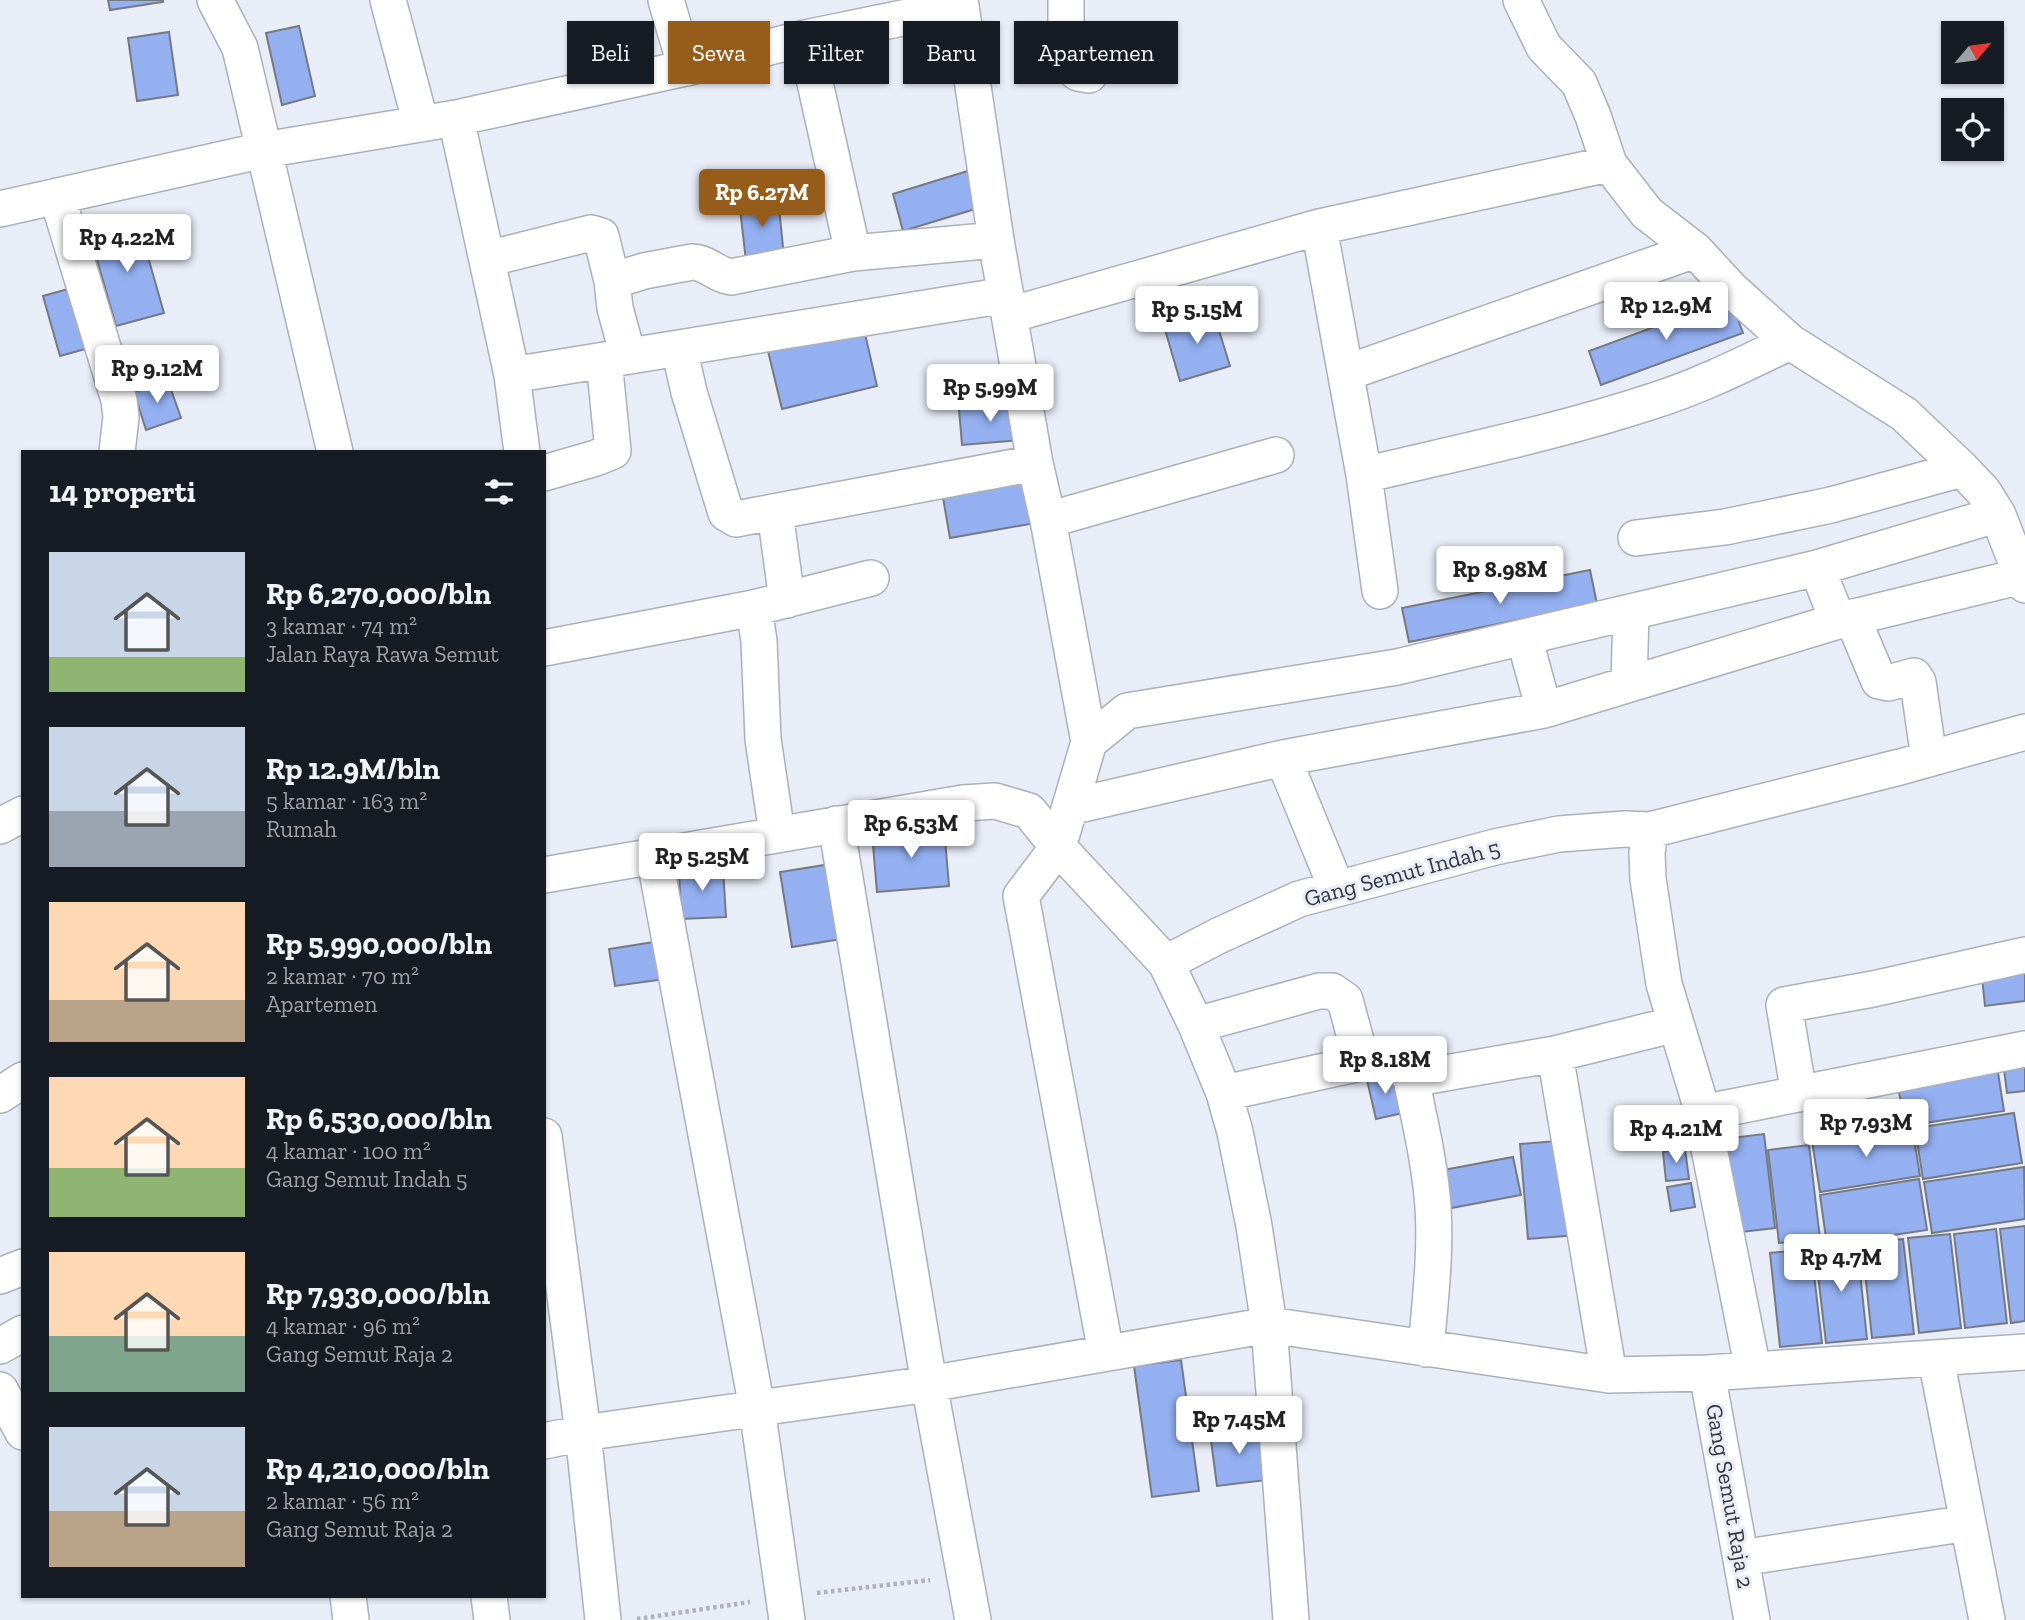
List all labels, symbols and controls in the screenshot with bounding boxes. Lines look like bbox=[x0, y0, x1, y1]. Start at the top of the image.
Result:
chip: Beli bbox=[567, 21, 654, 84]
chip: Sewa bbox=[668, 21, 770, 84]
chip: Filter bbox=[784, 21, 889, 84]
chip: Baru bbox=[903, 21, 1000, 84]
chip: Apartemen bbox=[1014, 21, 1178, 84]
north arrow bbox=[1941, 21, 2004, 84]
map controls bbox=[1941, 21, 2004, 161]
button: locate bbox=[1941, 98, 2004, 161]
pin: Rp 6.27M bbox=[690, 170, 834, 229]
text: Rp 6.27M bbox=[715, 178, 809, 206]
pin: Rp 4.22M bbox=[55, 215, 199, 274]
text: Rp 4.22M bbox=[79, 223, 175, 251]
pin: Rp 12.9M bbox=[1594, 282, 1738, 342]
pin: Rp 5.15M bbox=[1125, 286, 1269, 346]
text: Rp 12.9M bbox=[1620, 291, 1712, 319]
text: Rp 5.15M bbox=[1151, 295, 1243, 323]
pin: Rp 9.12M bbox=[85, 346, 229, 405]
text: Rp 9.12M bbox=[111, 354, 203, 382]
pin: Rp 5.99M bbox=[918, 364, 1062, 424]
text: Rp 5.99M bbox=[943, 373, 1037, 401]
icon: filters bbox=[480, 473, 518, 511]
text: 14 properti bbox=[49, 474, 196, 510]
pin: Rp 8.98M bbox=[1428, 546, 1572, 606]
text: Rp 8.98M bbox=[1452, 555, 1548, 583]
text: Rp 6,270,000/bln bbox=[266, 576, 491, 612]
icon: home bbox=[105, 580, 189, 664]
text: 3 kamar · 74 m² bbox=[266, 612, 417, 640]
text: Jalan Raya Rawa Semut bbox=[266, 640, 499, 668]
text: Rp 12.9M/bln bbox=[266, 751, 440, 787]
icon: home bbox=[105, 755, 189, 839]
text: 5 kamar · 163 m² bbox=[266, 787, 427, 815]
pin: Rp 6.53M bbox=[839, 800, 983, 860]
text: Rp 6.53M bbox=[864, 809, 958, 837]
text: Rumah bbox=[266, 815, 337, 843]
street label: Gang Semut Indah 5 bbox=[1301, 833, 1503, 913]
pin: Rp 5.25M bbox=[630, 834, 774, 893]
text: Rp 5.25M bbox=[655, 842, 749, 870]
text: Rp 5,990,000/bln bbox=[266, 926, 492, 962]
icon: home bbox=[105, 930, 189, 1014]
text: 2 kamar · 70 m² bbox=[266, 962, 419, 990]
text: Apartemen bbox=[266, 990, 377, 1018]
pin: Rp 8.18M bbox=[1313, 1036, 1457, 1096]
text: Rp 8.18M bbox=[1339, 1045, 1431, 1073]
pin: Rp 7.93M bbox=[1794, 1100, 1938, 1159]
text: Rp 6,530,000/bln bbox=[266, 1101, 492, 1137]
icon: home bbox=[105, 1105, 189, 1189]
pin: Rp 4.21M bbox=[1604, 1106, 1748, 1165]
text: Rp 7.93M bbox=[1819, 1108, 1913, 1136]
text: Rp 4.21M bbox=[1630, 1114, 1722, 1142]
text: 4 kamar · 100 m² bbox=[266, 1137, 431, 1165]
text: Gang Semut Indah 5 bbox=[266, 1165, 468, 1193]
pin: Rp 4.7M bbox=[1776, 1234, 1906, 1294]
text: Rp 4.7M bbox=[1800, 1243, 1882, 1271]
text: Rp 7,930,000/bln bbox=[266, 1276, 490, 1312]
icon: home bbox=[105, 1280, 189, 1364]
text: 4 kamar · 96 m² bbox=[266, 1312, 420, 1340]
text: Gang Semut Raja 2 bbox=[266, 1340, 453, 1368]
pin: Rp 7.45M bbox=[1167, 1396, 1311, 1456]
street label: Gang Semut Raja 2 bbox=[1700, 1402, 1760, 1590]
text: Rp 7.45M bbox=[1192, 1405, 1286, 1433]
text: Rp 4,210,000/bln bbox=[266, 1451, 490, 1487]
icon: home bbox=[105, 1455, 189, 1539]
text: 2 kamar · 56 m² bbox=[266, 1487, 419, 1515]
text: Gang Semut Raja 2 bbox=[266, 1515, 453, 1543]

